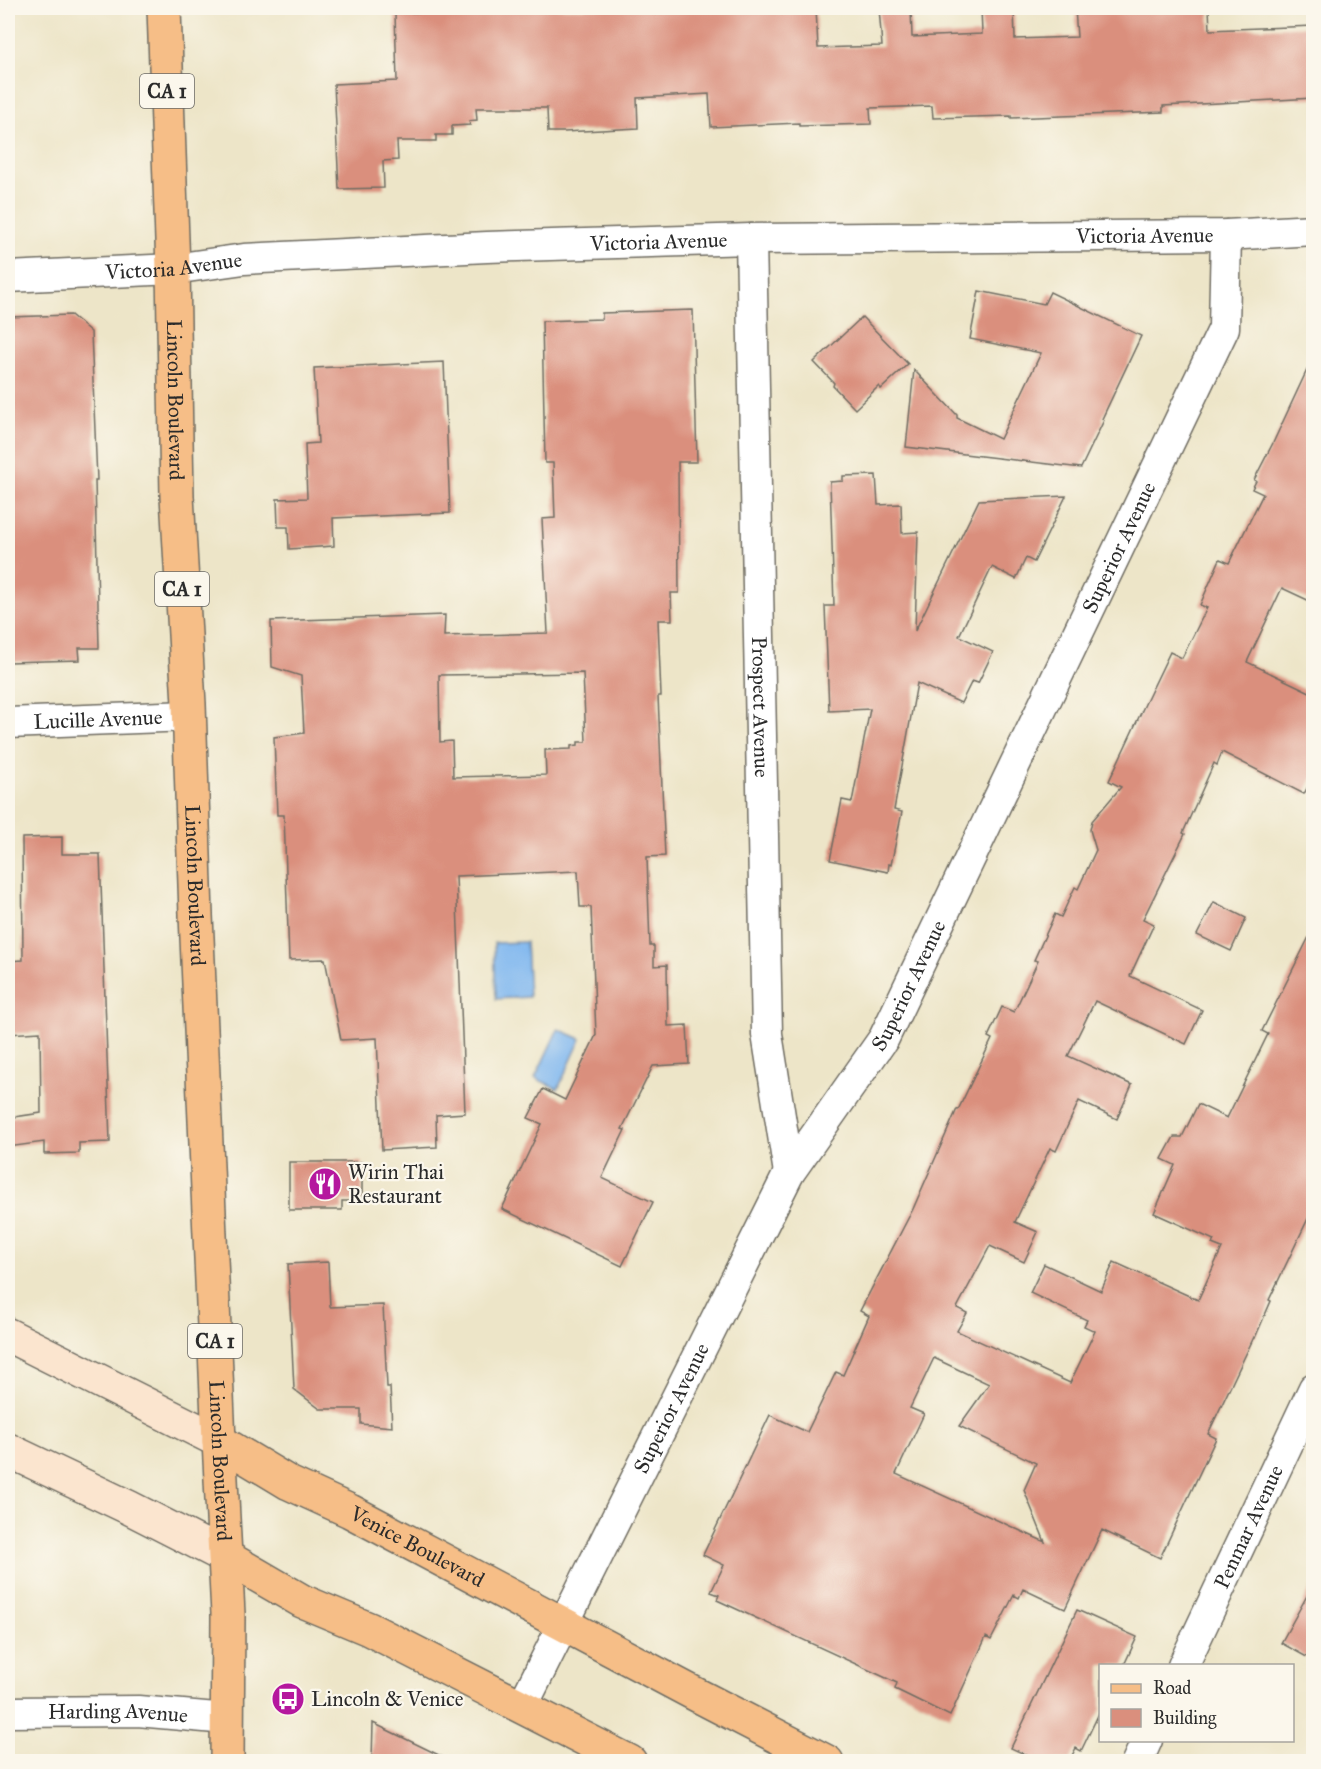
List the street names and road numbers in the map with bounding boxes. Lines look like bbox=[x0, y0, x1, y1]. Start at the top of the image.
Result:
road number: CA 1 bbox=[140, 74, 194, 108]
street label: Victoria Avenue bbox=[1075, 222, 1214, 249]
street label: Victoria Avenue bbox=[589, 227, 728, 257]
street label: Victoria Avenue bbox=[104, 246, 244, 285]
street label: Lincoln Boulevard bbox=[161, 319, 190, 481]
street label: Superior Avenue bbox=[1076, 477, 1161, 617]
road number: CA 1 bbox=[155, 572, 209, 606]
street label: Prospect Avenue bbox=[746, 636, 775, 778]
street label: Lucille Avenue bbox=[33, 704, 163, 735]
street label: Lincoln Boulevard bbox=[179, 804, 211, 967]
street label: Superior Avenue bbox=[866, 916, 952, 1056]
road number: CA 1 bbox=[188, 1324, 242, 1358]
street label: Superior Avenue bbox=[628, 1339, 715, 1478]
street label: Lincoln Boulevard bbox=[203, 1380, 237, 1542]
street label: Penmar Avenue bbox=[1208, 1460, 1289, 1593]
street label: Venice Boulevard bbox=[345, 1500, 489, 1593]
street label: Harding Avenue bbox=[48, 1698, 189, 1728]

